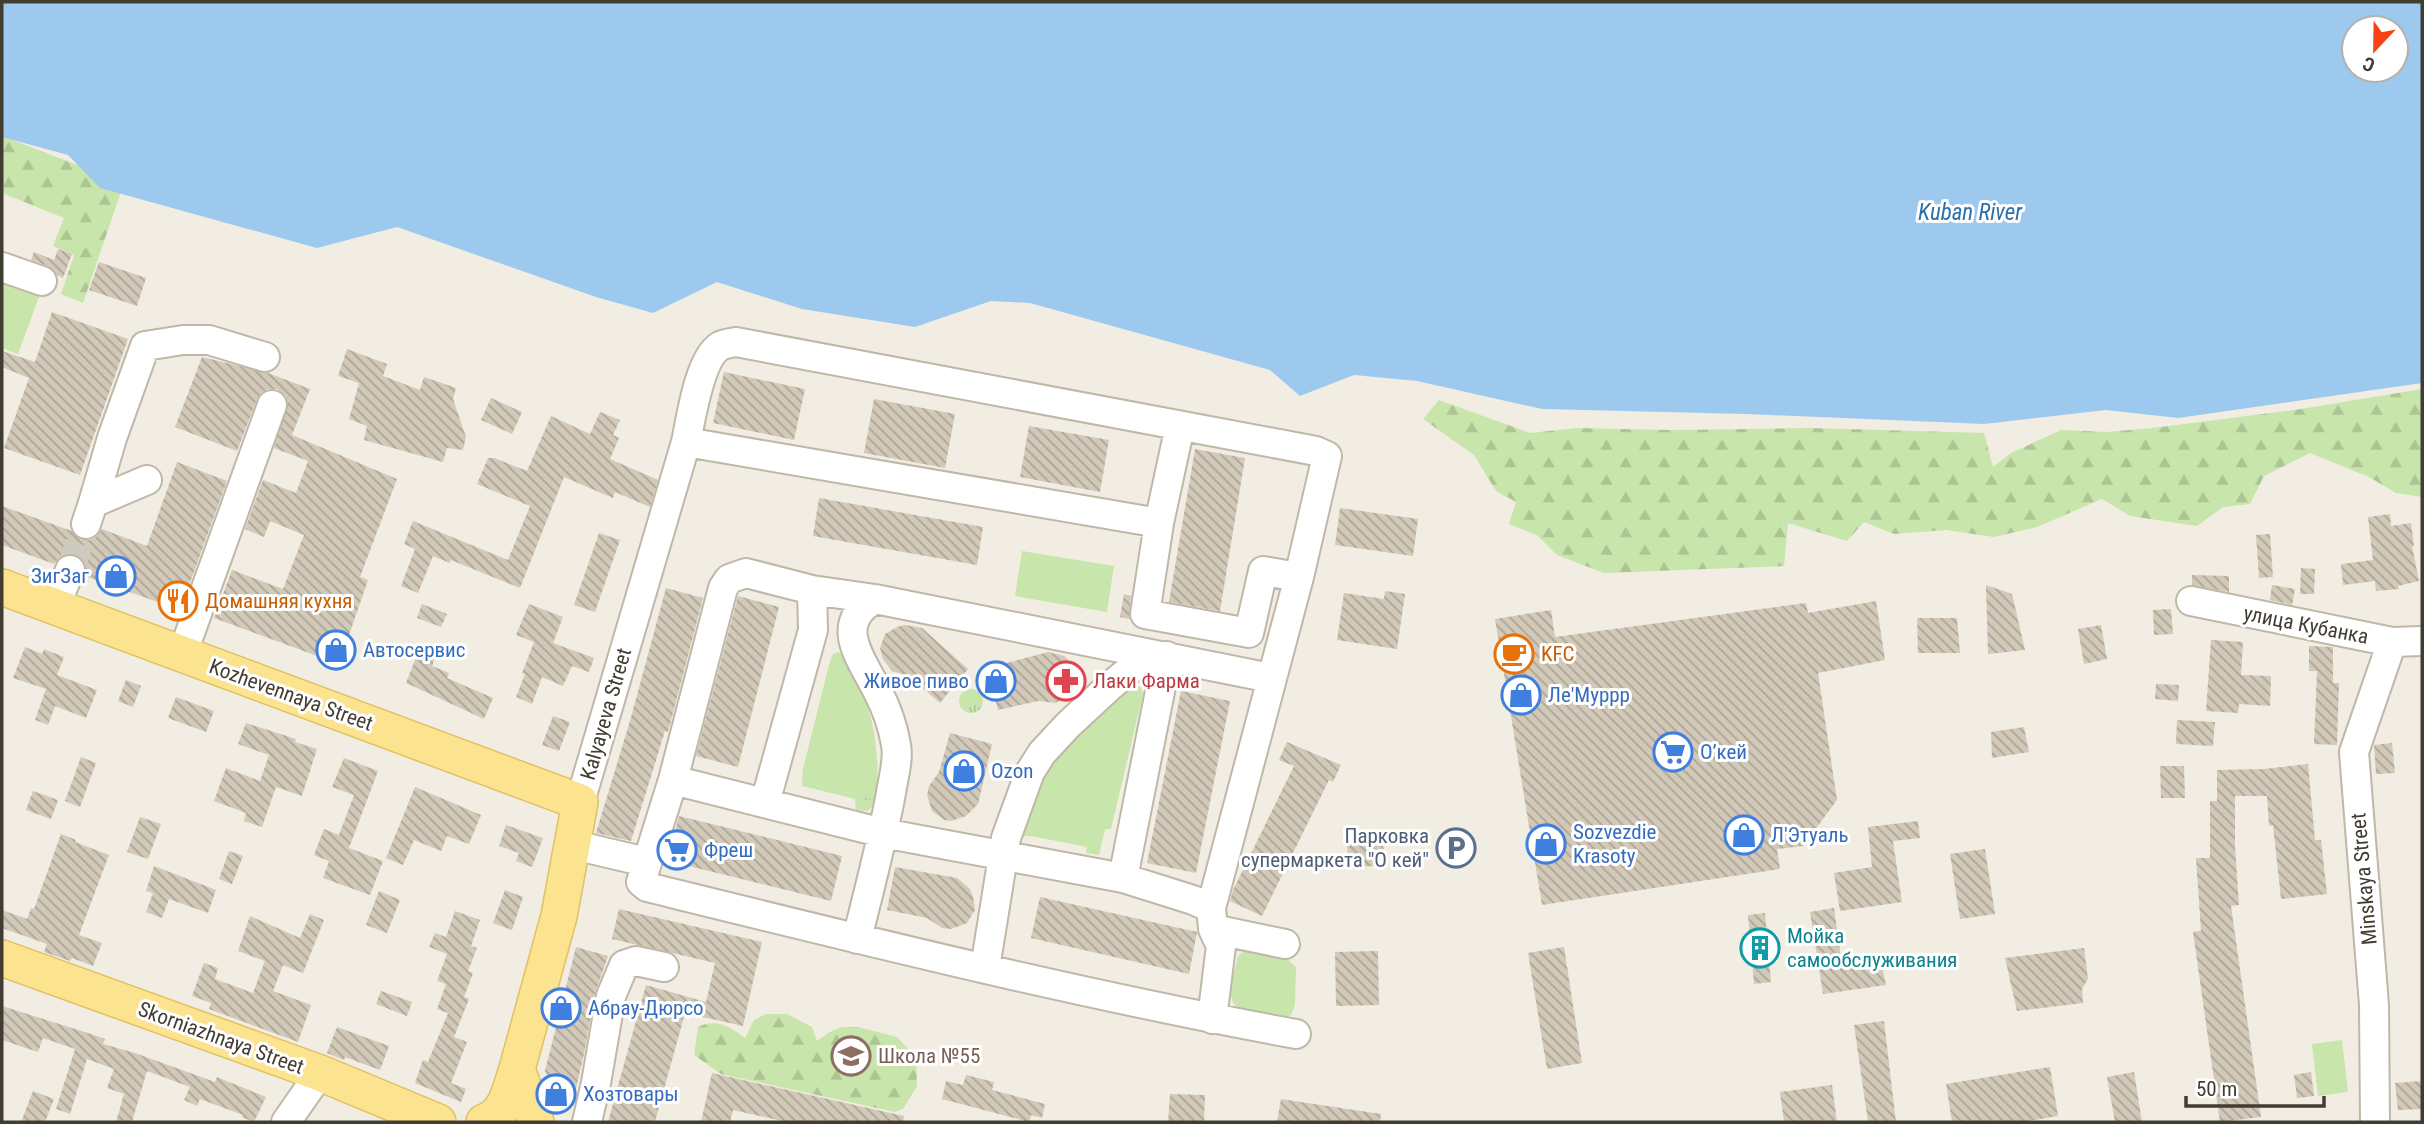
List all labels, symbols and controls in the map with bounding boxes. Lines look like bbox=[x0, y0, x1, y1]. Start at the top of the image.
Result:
north arrow bbox=[2340, 14, 2410, 84]
text: С bbox=[2359, 52, 2378, 77]
water label: Kuban River bbox=[1918, 199, 2023, 226]
shop icon: ЗигЗаг bbox=[95, 555, 137, 597]
place label: ЗигЗаг bbox=[31, 564, 89, 588]
restaurant icon: Домашняя кухня bbox=[157, 580, 199, 622]
place label: Домашняя кухня bbox=[205, 589, 352, 613]
street label: улица Кубанка bbox=[2241, 601, 2371, 649]
shop icon: Автосервис bbox=[315, 629, 357, 671]
cafe icon: KFC bbox=[1493, 633, 1535, 675]
place label: Автосервис bbox=[363, 638, 465, 662]
place label: KFC bbox=[1541, 642, 1574, 666]
street label: Kalyayeva Street bbox=[576, 645, 636, 783]
street label: Kozhevennaya Street bbox=[206, 654, 376, 736]
shop icon: Живое пиво bbox=[975, 660, 1017, 702]
pharmacy icon: Лаки Фарма bbox=[1045, 660, 1087, 702]
place label: Живое пиво bbox=[863, 669, 969, 693]
place label: Лаки Фарма bbox=[1093, 669, 1200, 693]
shop icon: Ле'Муррр bbox=[1500, 674, 1542, 716]
place label: Ле'Муррр bbox=[1548, 683, 1630, 707]
supermarket icon: О’кей bbox=[1652, 731, 1694, 773]
place label: О’кей bbox=[1700, 740, 1747, 764]
shop icon: Ozon bbox=[943, 750, 985, 792]
place label: Ozon bbox=[991, 759, 1033, 783]
street label: Minskaya Street bbox=[2346, 812, 2382, 946]
shop icon: Л'Этуаль bbox=[1723, 814, 1765, 856]
place label: Sozvezdie Krasoty bbox=[1573, 820, 1656, 868]
shop icon: Sozvezdie Krasoty bbox=[1525, 823, 1567, 865]
place label: Л'Этуаль bbox=[1771, 823, 1848, 847]
place label: Парковка супермаркета "О кей" bbox=[1241, 824, 1429, 872]
parking icon: Парковка супермаркета "О кей" bbox=[1435, 827, 1477, 869]
supermarket icon: Фреш bbox=[656, 829, 698, 871]
place label: Фреш bbox=[704, 838, 753, 862]
place label: Мойка самообслуживания bbox=[1787, 924, 1958, 972]
building icon: Мойка самообслуживания bbox=[1739, 927, 1781, 969]
shop icon: Абрау-Дюрсо bbox=[540, 987, 582, 1029]
place label: Абрау-Дюрсо bbox=[588, 996, 704, 1020]
street label: Skorniazhnaya Street bbox=[135, 997, 307, 1079]
school or university icon: Школа №55 bbox=[830, 1035, 872, 1077]
place label: Школа №55 bbox=[878, 1044, 980, 1068]
scale bar bbox=[2186, 1064, 2324, 1108]
shop icon: Хозтовары bbox=[535, 1073, 577, 1115]
text: 50 m bbox=[2196, 1077, 2237, 1101]
place label: Хозтовары bbox=[583, 1082, 679, 1106]

